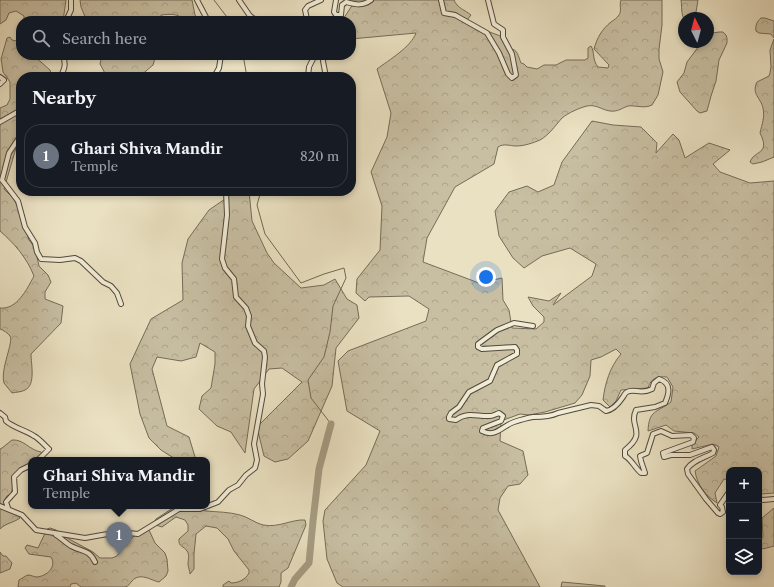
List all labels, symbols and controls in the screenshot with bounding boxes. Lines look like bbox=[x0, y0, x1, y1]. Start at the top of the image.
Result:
north arrow bbox=[678, 12, 714, 48]
search box bbox=[16, 16, 356, 60]
icon: search bbox=[30, 27, 52, 49]
text: Search here bbox=[62, 29, 147, 48]
text: Nearby bbox=[32, 88, 96, 108]
text: Ghari Shiva Mandir bbox=[71, 139, 223, 158]
text: 1 bbox=[43, 148, 49, 164]
text: 820 m bbox=[300, 148, 339, 164]
text: Temple bbox=[71, 158, 118, 174]
your location bbox=[476, 267, 496, 287]
popup bbox=[28, 457, 210, 509]
text: Ghari Shiva Mandir bbox=[43, 466, 195, 485]
map controls bbox=[726, 467, 762, 575]
button: + bbox=[726, 467, 762, 503]
text: Temple bbox=[43, 485, 90, 501]
button: − bbox=[726, 503, 762, 539]
pin: 1 bbox=[106, 522, 132, 555]
button: layers bbox=[726, 539, 762, 575]

